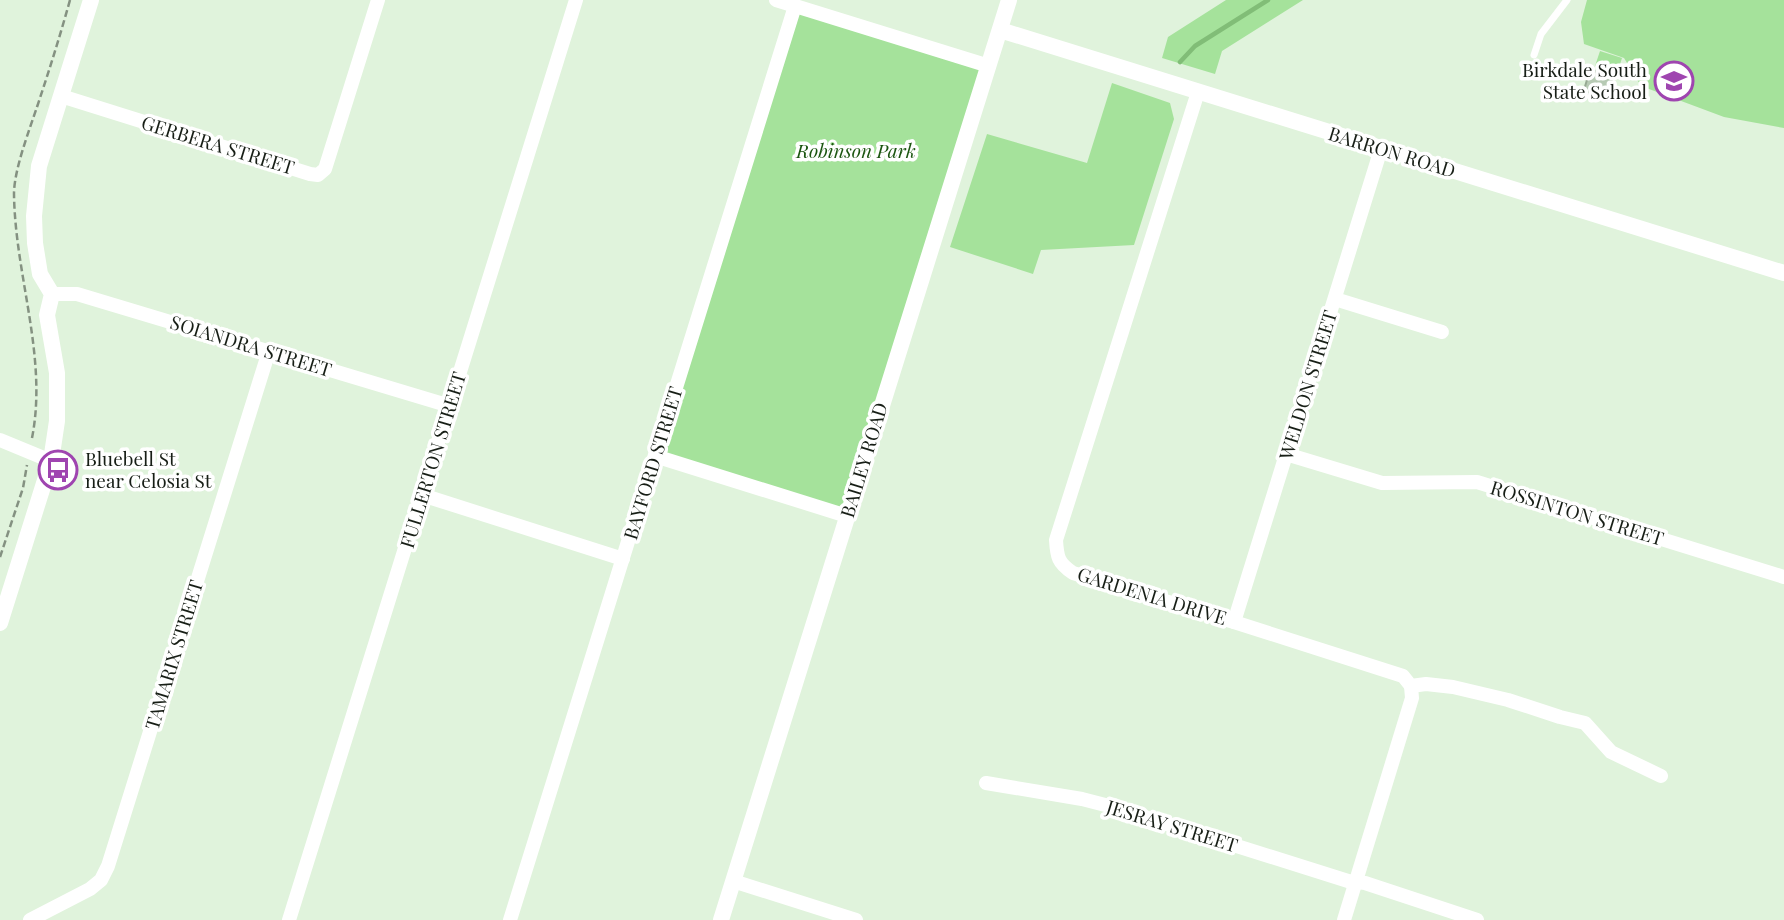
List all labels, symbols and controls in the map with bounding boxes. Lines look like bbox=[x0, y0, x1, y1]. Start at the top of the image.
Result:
place label: Birkdale South State School bbox=[1522, 56, 1648, 104]
school or university icon: Birkdale South State School bbox=[1653, 60, 1695, 102]
street label: GERBERA STREET bbox=[139, 108, 298, 180]
street label: BARRON ROAD bbox=[1326, 119, 1459, 183]
park label: Robinson Park bbox=[795, 137, 916, 163]
street label: WELDON STREET bbox=[1272, 307, 1342, 464]
street label: SOIANDRA STREET bbox=[167, 308, 335, 382]
street label: FULLERTON STREET bbox=[393, 368, 471, 551]
street label: BAYFORD STREET bbox=[616, 383, 688, 542]
street label: BAILEY ROAD bbox=[833, 399, 893, 521]
place label: Bluebell St near Celosia St bbox=[85, 445, 212, 493]
bus stop icon: Bluebell St near Celosia St bbox=[37, 449, 79, 491]
street label: ROSSINTON STREET bbox=[1487, 473, 1667, 551]
street label: GARDENIA DRIVE bbox=[1074, 560, 1230, 630]
street label: TAMARIX STREET bbox=[138, 577, 208, 733]
street label: JESRAY STREET bbox=[1102, 792, 1241, 857]

